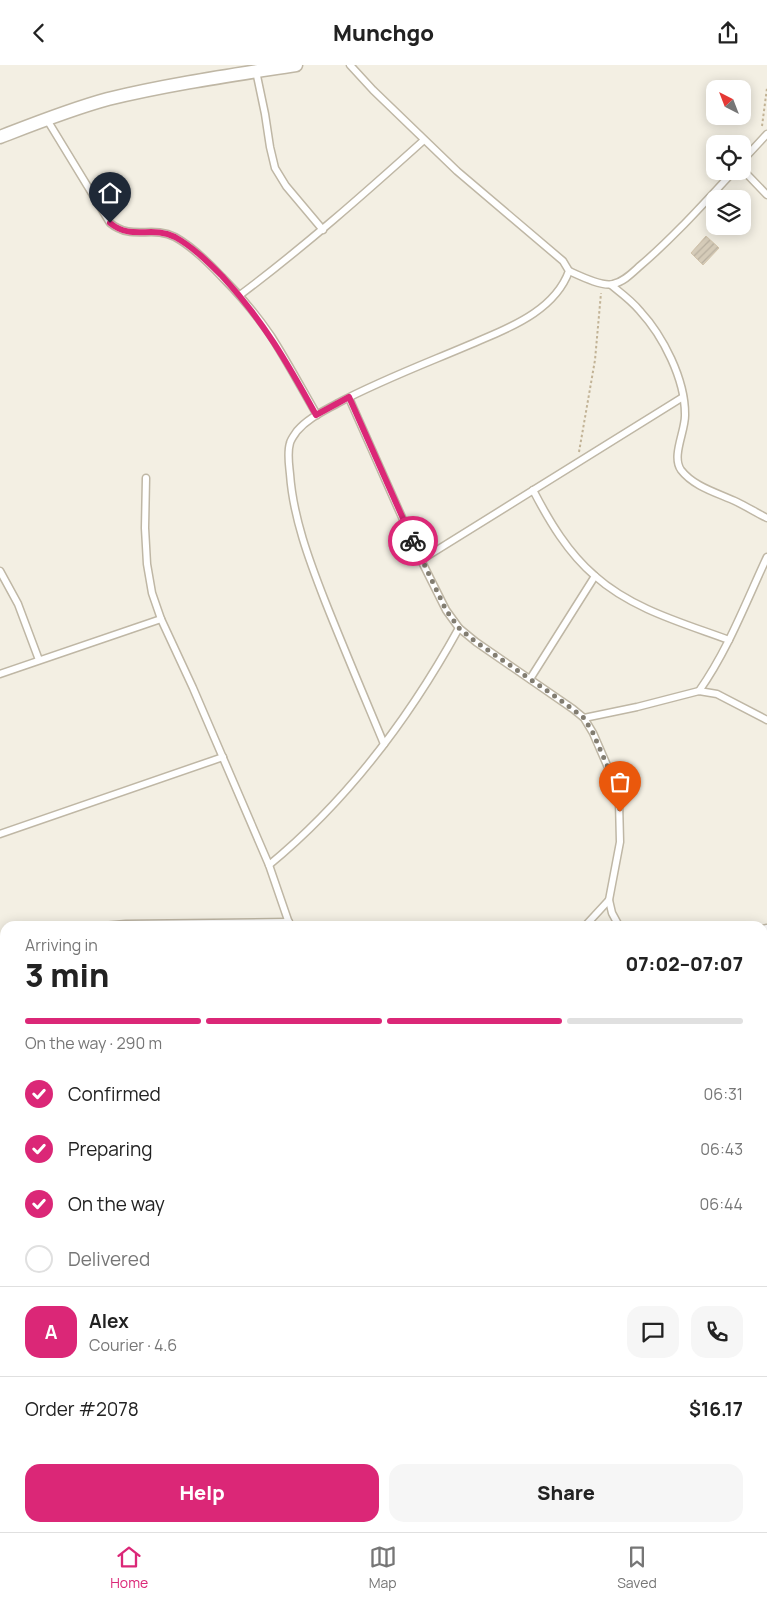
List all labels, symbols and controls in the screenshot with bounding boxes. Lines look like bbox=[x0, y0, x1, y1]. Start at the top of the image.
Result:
text: Munchgo bbox=[333, 18, 434, 48]
icon: back bbox=[25, 19, 53, 47]
icon: share bbox=[714, 19, 742, 47]
north arrow bbox=[706, 80, 751, 125]
map controls bbox=[706, 80, 751, 235]
button: locate bbox=[706, 135, 751, 180]
pin bbox=[89, 172, 131, 223]
icon: home bbox=[96, 179, 124, 207]
button: layers bbox=[706, 190, 751, 235]
courier bbox=[388, 516, 438, 566]
icon: bike bbox=[399, 527, 427, 555]
pin bbox=[599, 761, 641, 812]
icon: bag bbox=[606, 768, 634, 796]
text: Arriving in bbox=[25, 934, 98, 956]
text: 07:02–07:07 bbox=[625, 951, 743, 977]
text: 3 min bbox=[25, 953, 109, 997]
text: On the way · 290 m bbox=[25, 1032, 162, 1054]
icon: check bbox=[25, 1080, 53, 1108]
text: Confirmed bbox=[68, 1081, 161, 1107]
text: 06:31 bbox=[703, 1083, 743, 1105]
icon: check bbox=[25, 1135, 53, 1163]
text: Preparing bbox=[68, 1136, 153, 1162]
text: 06:43 bbox=[700, 1138, 743, 1160]
icon: check bbox=[25, 1190, 53, 1218]
text: On the way bbox=[68, 1191, 165, 1217]
text: 06:44 bbox=[700, 1193, 743, 1215]
text: Delivered bbox=[68, 1246, 150, 1272]
button: chat bbox=[627, 1306, 679, 1358]
button: phone bbox=[691, 1306, 743, 1358]
text: Alex bbox=[89, 1308, 129, 1334]
text: A bbox=[45, 1319, 57, 1345]
text: Courier · 4.6 bbox=[89, 1334, 177, 1356]
text: Order #2078 bbox=[25, 1396, 139, 1422]
text: $16.17 bbox=[689, 1396, 743, 1422]
button: Help bbox=[25, 1464, 379, 1522]
button: Share bbox=[389, 1464, 743, 1522]
tab: Home bbox=[110, 1543, 148, 1592]
tab: Map bbox=[369, 1543, 397, 1592]
tab: Saved bbox=[617, 1543, 657, 1592]

